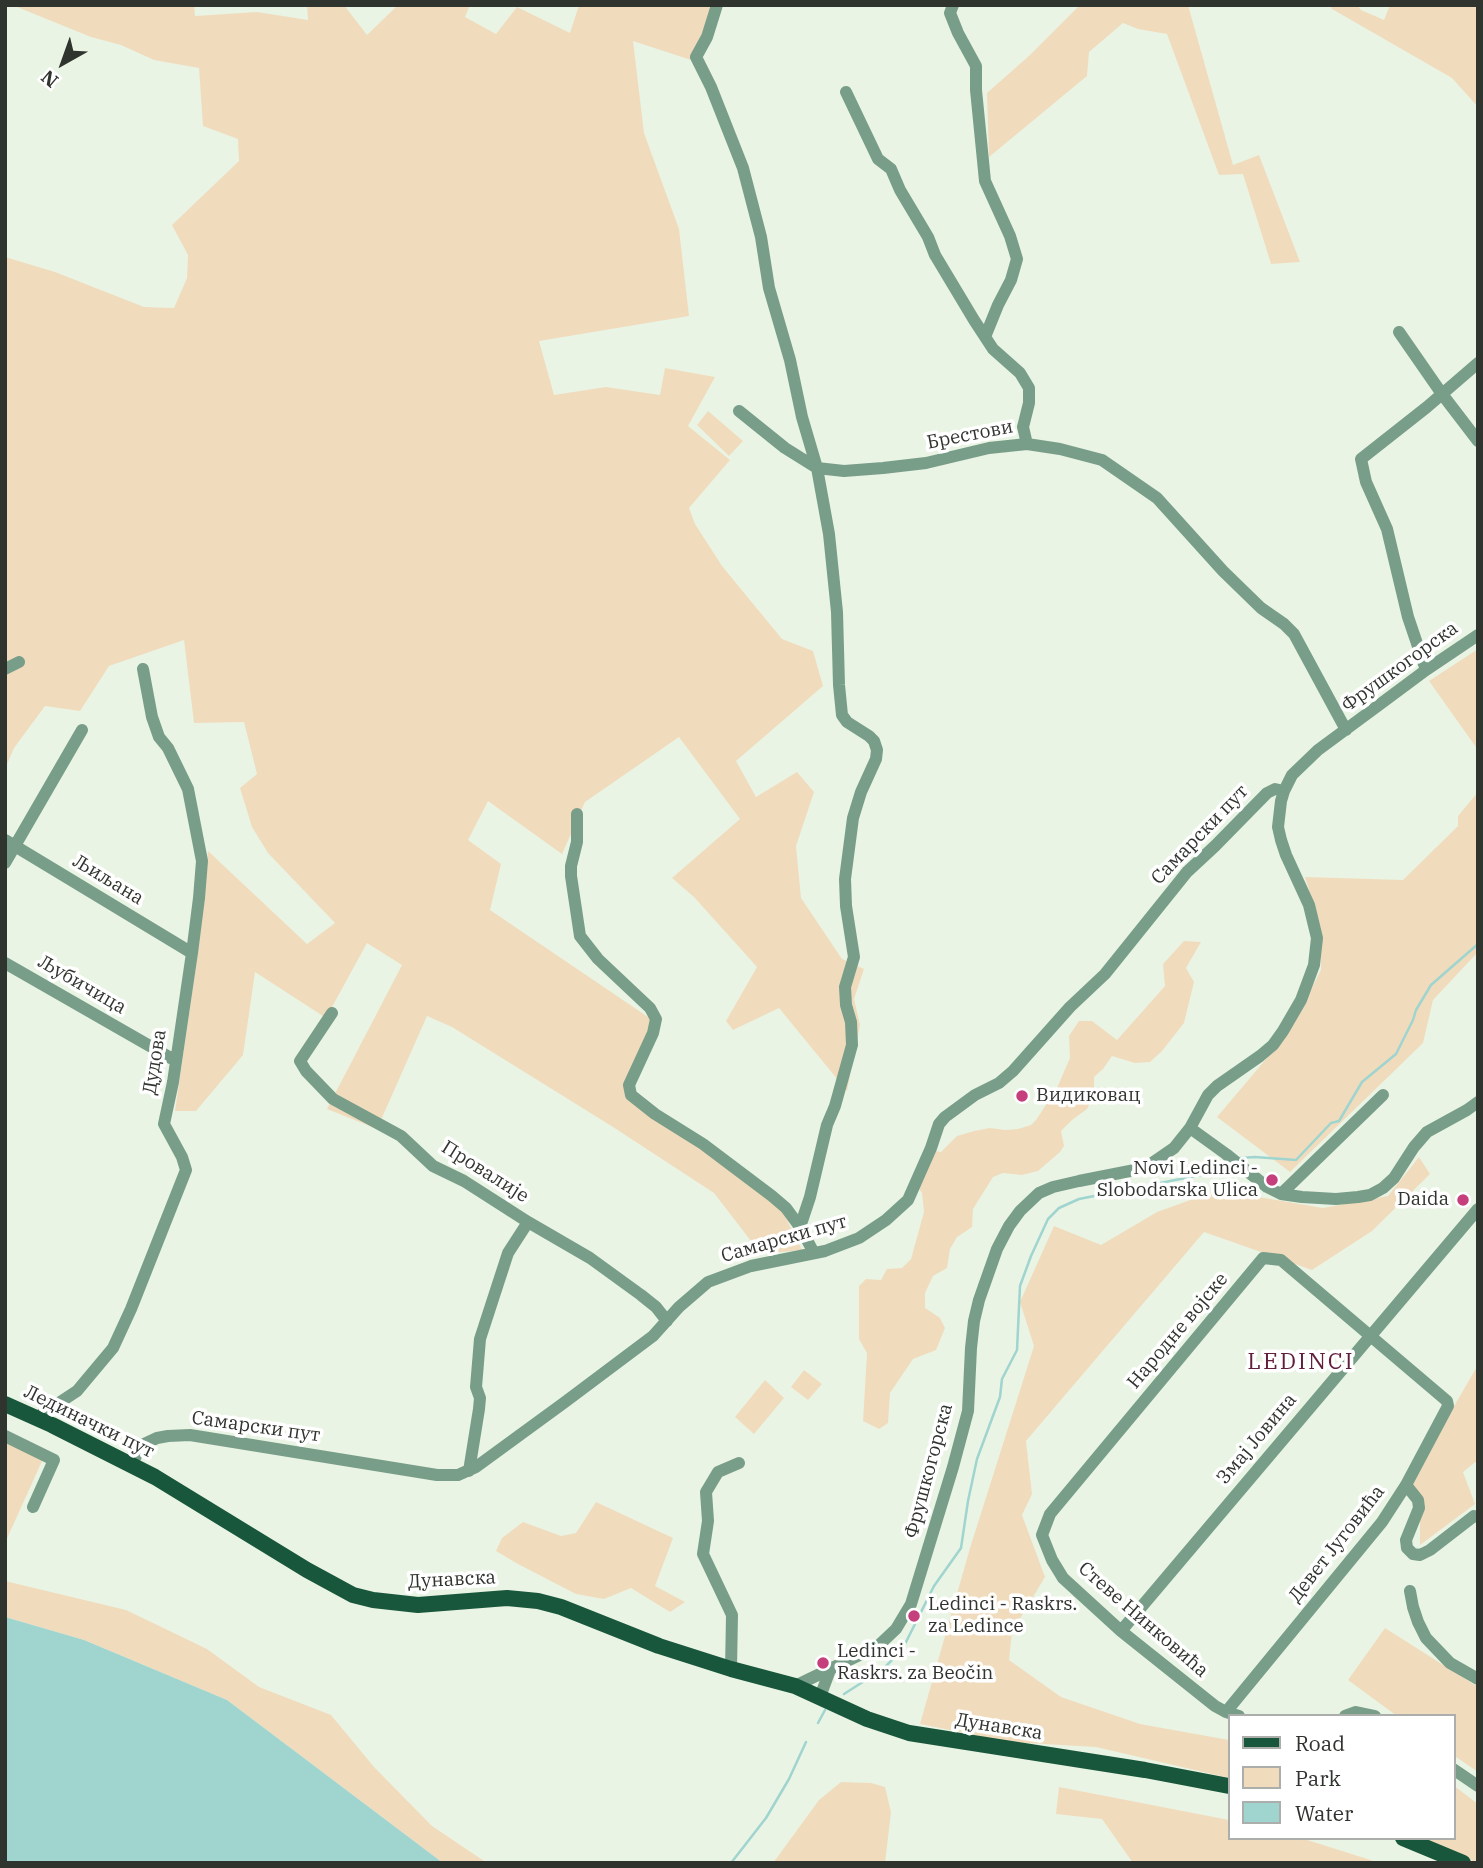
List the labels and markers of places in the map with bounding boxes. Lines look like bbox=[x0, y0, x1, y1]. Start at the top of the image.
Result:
place label: Видиковац bbox=[1036, 1085, 1141, 1107]
marker: Видиковац bbox=[1014, 1088, 1030, 1104]
place label: Novi Ledinci - Slobodarska Ulica bbox=[1097, 1158, 1258, 1202]
marker: Novi Ledinci - Slobodarska Ulica bbox=[1264, 1172, 1280, 1188]
place label: Daida bbox=[1397, 1189, 1449, 1211]
marker: Daida bbox=[1455, 1192, 1471, 1208]
place label: Ledinci - Raskrs. za Ledince bbox=[928, 1594, 1077, 1638]
marker: Ledinci - Raskrs. za Ledince bbox=[906, 1608, 922, 1624]
place label: Ledinci - Raskrs. za Beočin bbox=[837, 1641, 994, 1685]
marker: Ledinci - Raskrs. za Beočin bbox=[815, 1655, 831, 1671]

